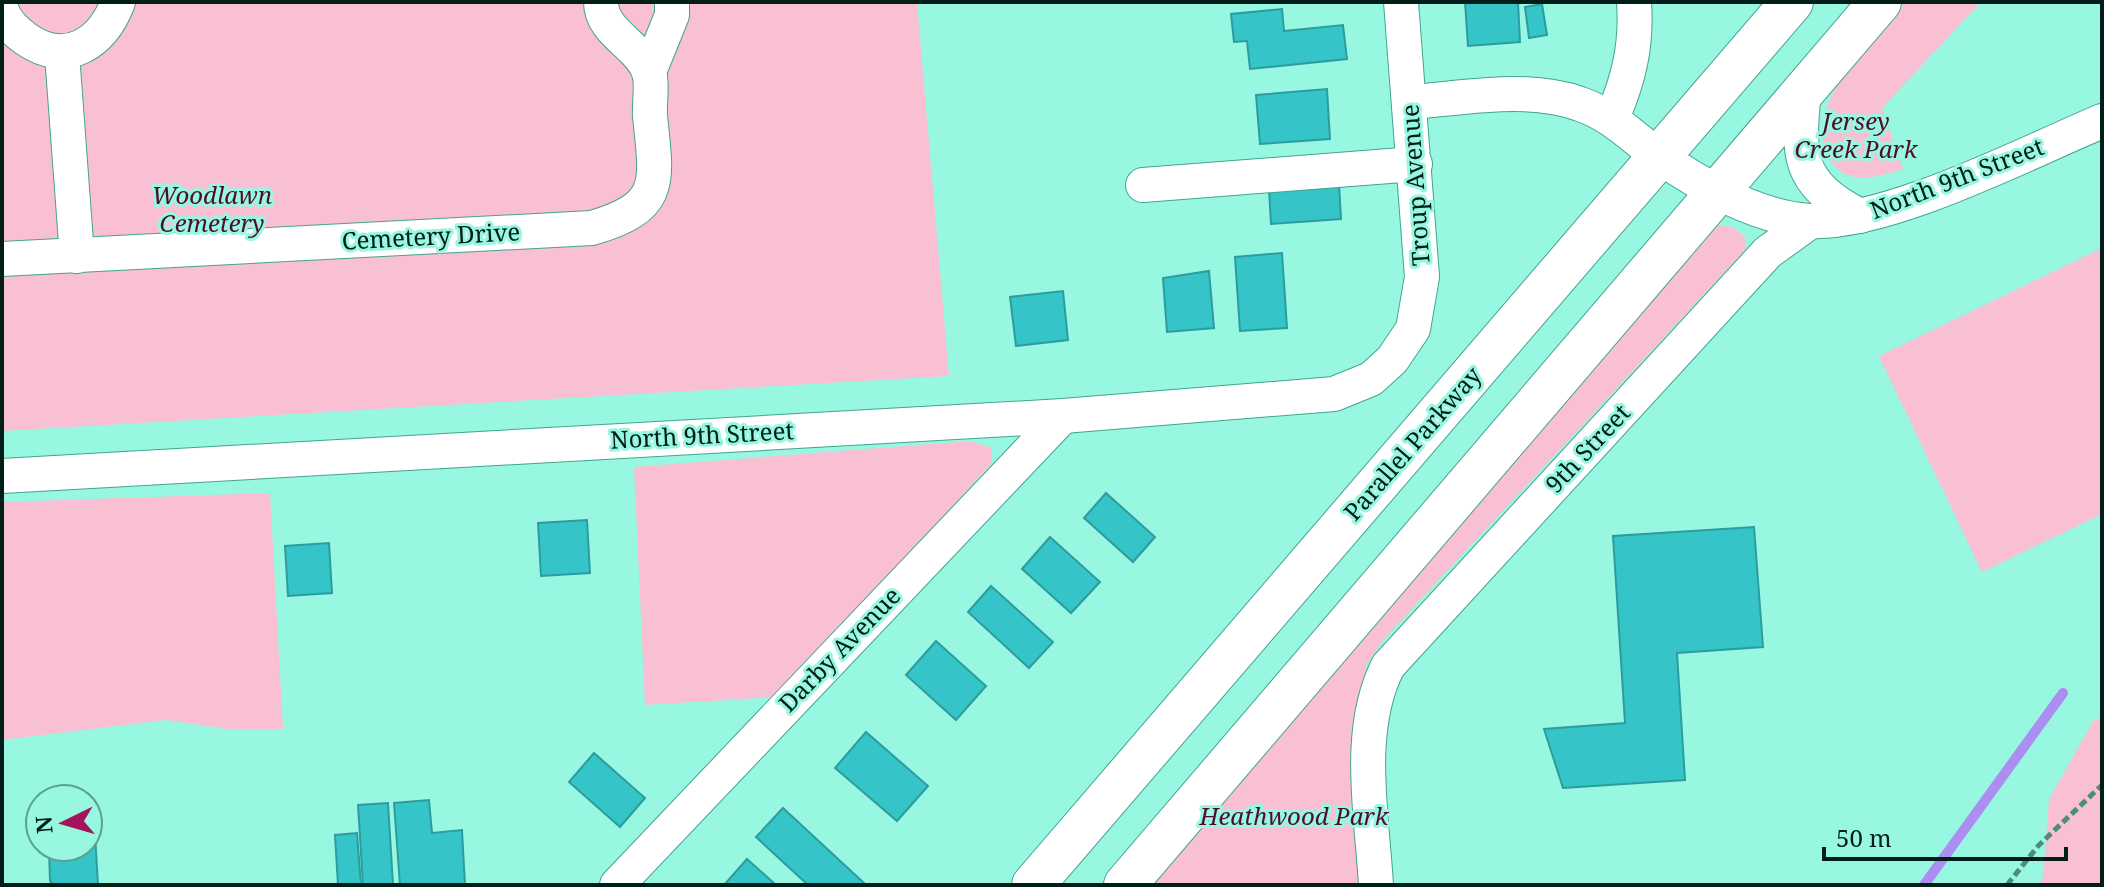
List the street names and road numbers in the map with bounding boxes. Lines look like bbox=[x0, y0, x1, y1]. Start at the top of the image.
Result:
street label: Troup Avenue bbox=[1392, 103, 1437, 267]
street label: North 9th Street bbox=[1865, 129, 2048, 226]
street label: Cemetery Drive bbox=[341, 214, 521, 257]
street label: Parallel Parkway bbox=[1336, 359, 1488, 527]
street label: 9th Street bbox=[1537, 396, 1637, 500]
street label: North 9th Street bbox=[609, 413, 794, 456]
street label: Darby Avenue bbox=[771, 579, 907, 719]

